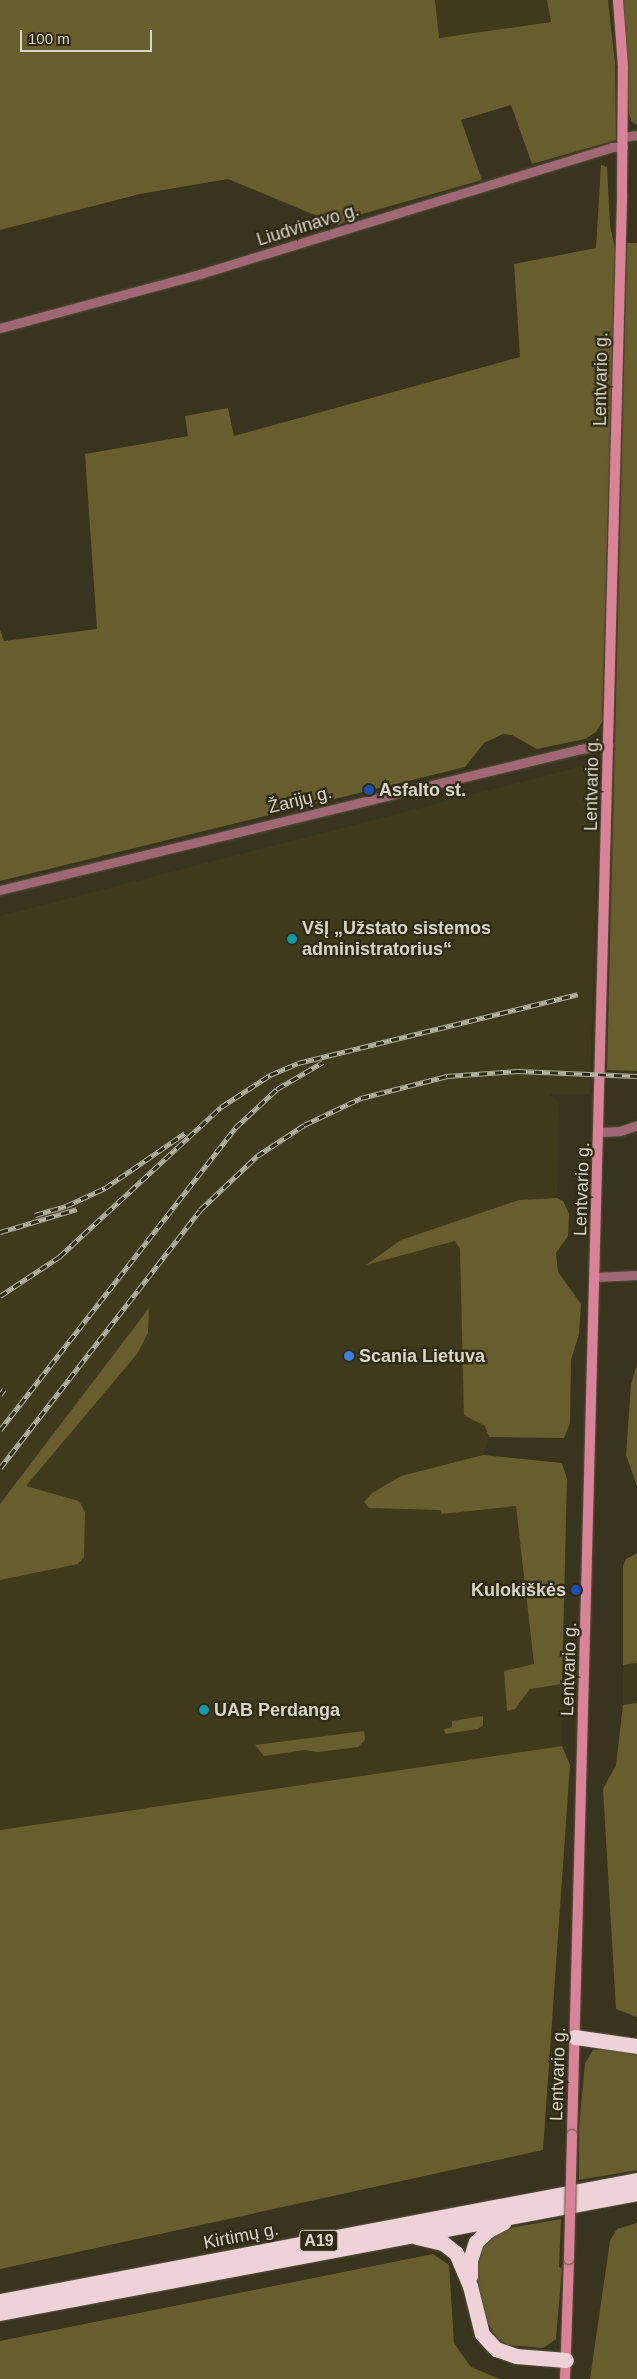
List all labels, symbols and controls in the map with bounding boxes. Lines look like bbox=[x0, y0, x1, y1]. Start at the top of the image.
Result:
scale bar bbox=[22, 20, 155, 52]
text: 100 m bbox=[28, 30, 70, 47]
street label: Liudvinavo g. bbox=[254, 199, 362, 251]
street label: Lentvario g. bbox=[589, 332, 613, 426]
street label: Lentvario g. bbox=[580, 737, 604, 831]
place label: Asfalto st. bbox=[379, 779, 466, 801]
street label: Žarijų g. bbox=[266, 782, 334, 818]
marker: Asfalto st. bbox=[363, 784, 375, 796]
place label: VšĮ „Užstato sistemos administratorius“ bbox=[302, 918, 491, 961]
marker: VšĮ „Užstato sistemos administratorius“ bbox=[286, 933, 298, 945]
street label: Lentvario g. bbox=[570, 1142, 594, 1236]
place label: Scania Lietuva bbox=[359, 1345, 485, 1367]
marker: Scania Lietuva bbox=[343, 1350, 355, 1362]
place label: Kulokiškės bbox=[471, 1579, 566, 1601]
marker: Kulokiškės bbox=[570, 1584, 582, 1596]
street label: Lentvario g. bbox=[557, 1622, 581, 1716]
place label: UAB Perdanga bbox=[214, 1699, 340, 1721]
marker: UAB Perdanga bbox=[198, 1704, 210, 1716]
street label: Lentvario g. bbox=[546, 2027, 570, 2121]
street label: Kirtimų g. bbox=[202, 2218, 280, 2254]
road number: A19 bbox=[299, 2228, 339, 2254]

